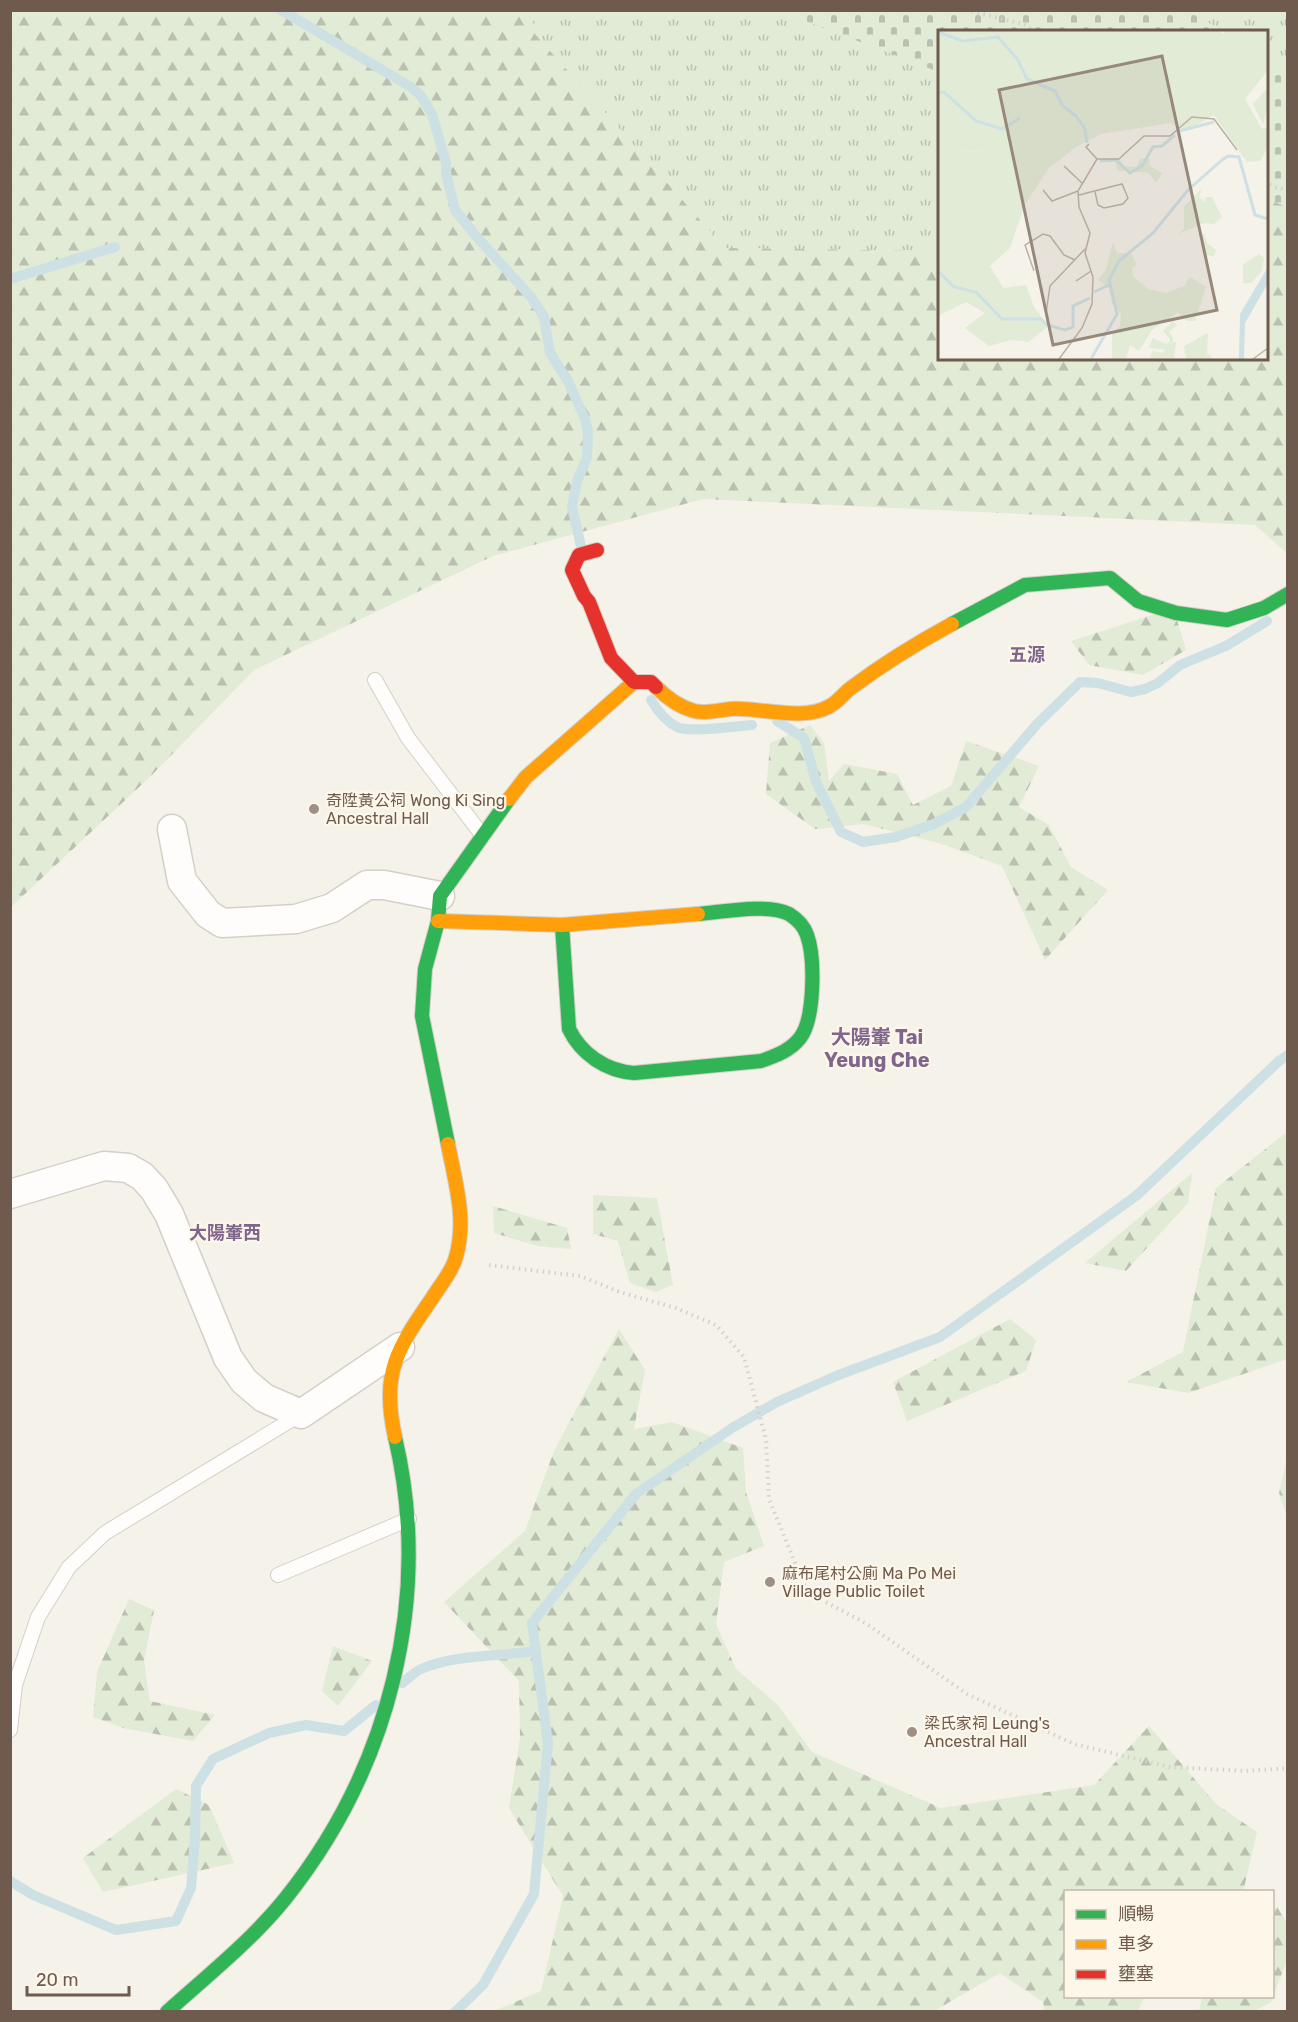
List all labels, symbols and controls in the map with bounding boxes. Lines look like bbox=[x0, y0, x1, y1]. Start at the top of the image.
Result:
inset map bbox=[938, 30, 1268, 360]
district label: 五源 bbox=[1009, 644, 1045, 666]
place label: 奇陞黃公祠 Wong Ki Sing Ancestral Hall bbox=[326, 791, 505, 828]
marker: 奇陞黃公祠 Wong Ki Sing Ancestral Hall bbox=[307, 802, 321, 816]
district label: 大陽輋 Tai Yeung Che bbox=[824, 1025, 930, 1072]
district label: 大陽輋西 bbox=[189, 1222, 261, 1244]
place label: 麻布尾村公廁 Ma Po Mei Village Public Toilet bbox=[782, 1564, 956, 1601]
marker: 麻布尾村公廁 Ma Po Mei Village Public Toilet bbox=[763, 1575, 777, 1589]
place label: 梁氏家祠 Leung's Ancestral Hall bbox=[924, 1714, 1050, 1751]
marker: 梁氏家祠 Leung's Ancestral Hall bbox=[905, 1725, 919, 1739]
legend bbox=[1064, 1890, 1274, 1998]
text: 順暢 bbox=[1118, 1903, 1154, 1925]
text: 車多 bbox=[1118, 1933, 1154, 1955]
scale bar bbox=[27, 1959, 129, 1997]
text: 壅塞 bbox=[1118, 1963, 1154, 1985]
text: 20 m bbox=[36, 1969, 78, 1991]

